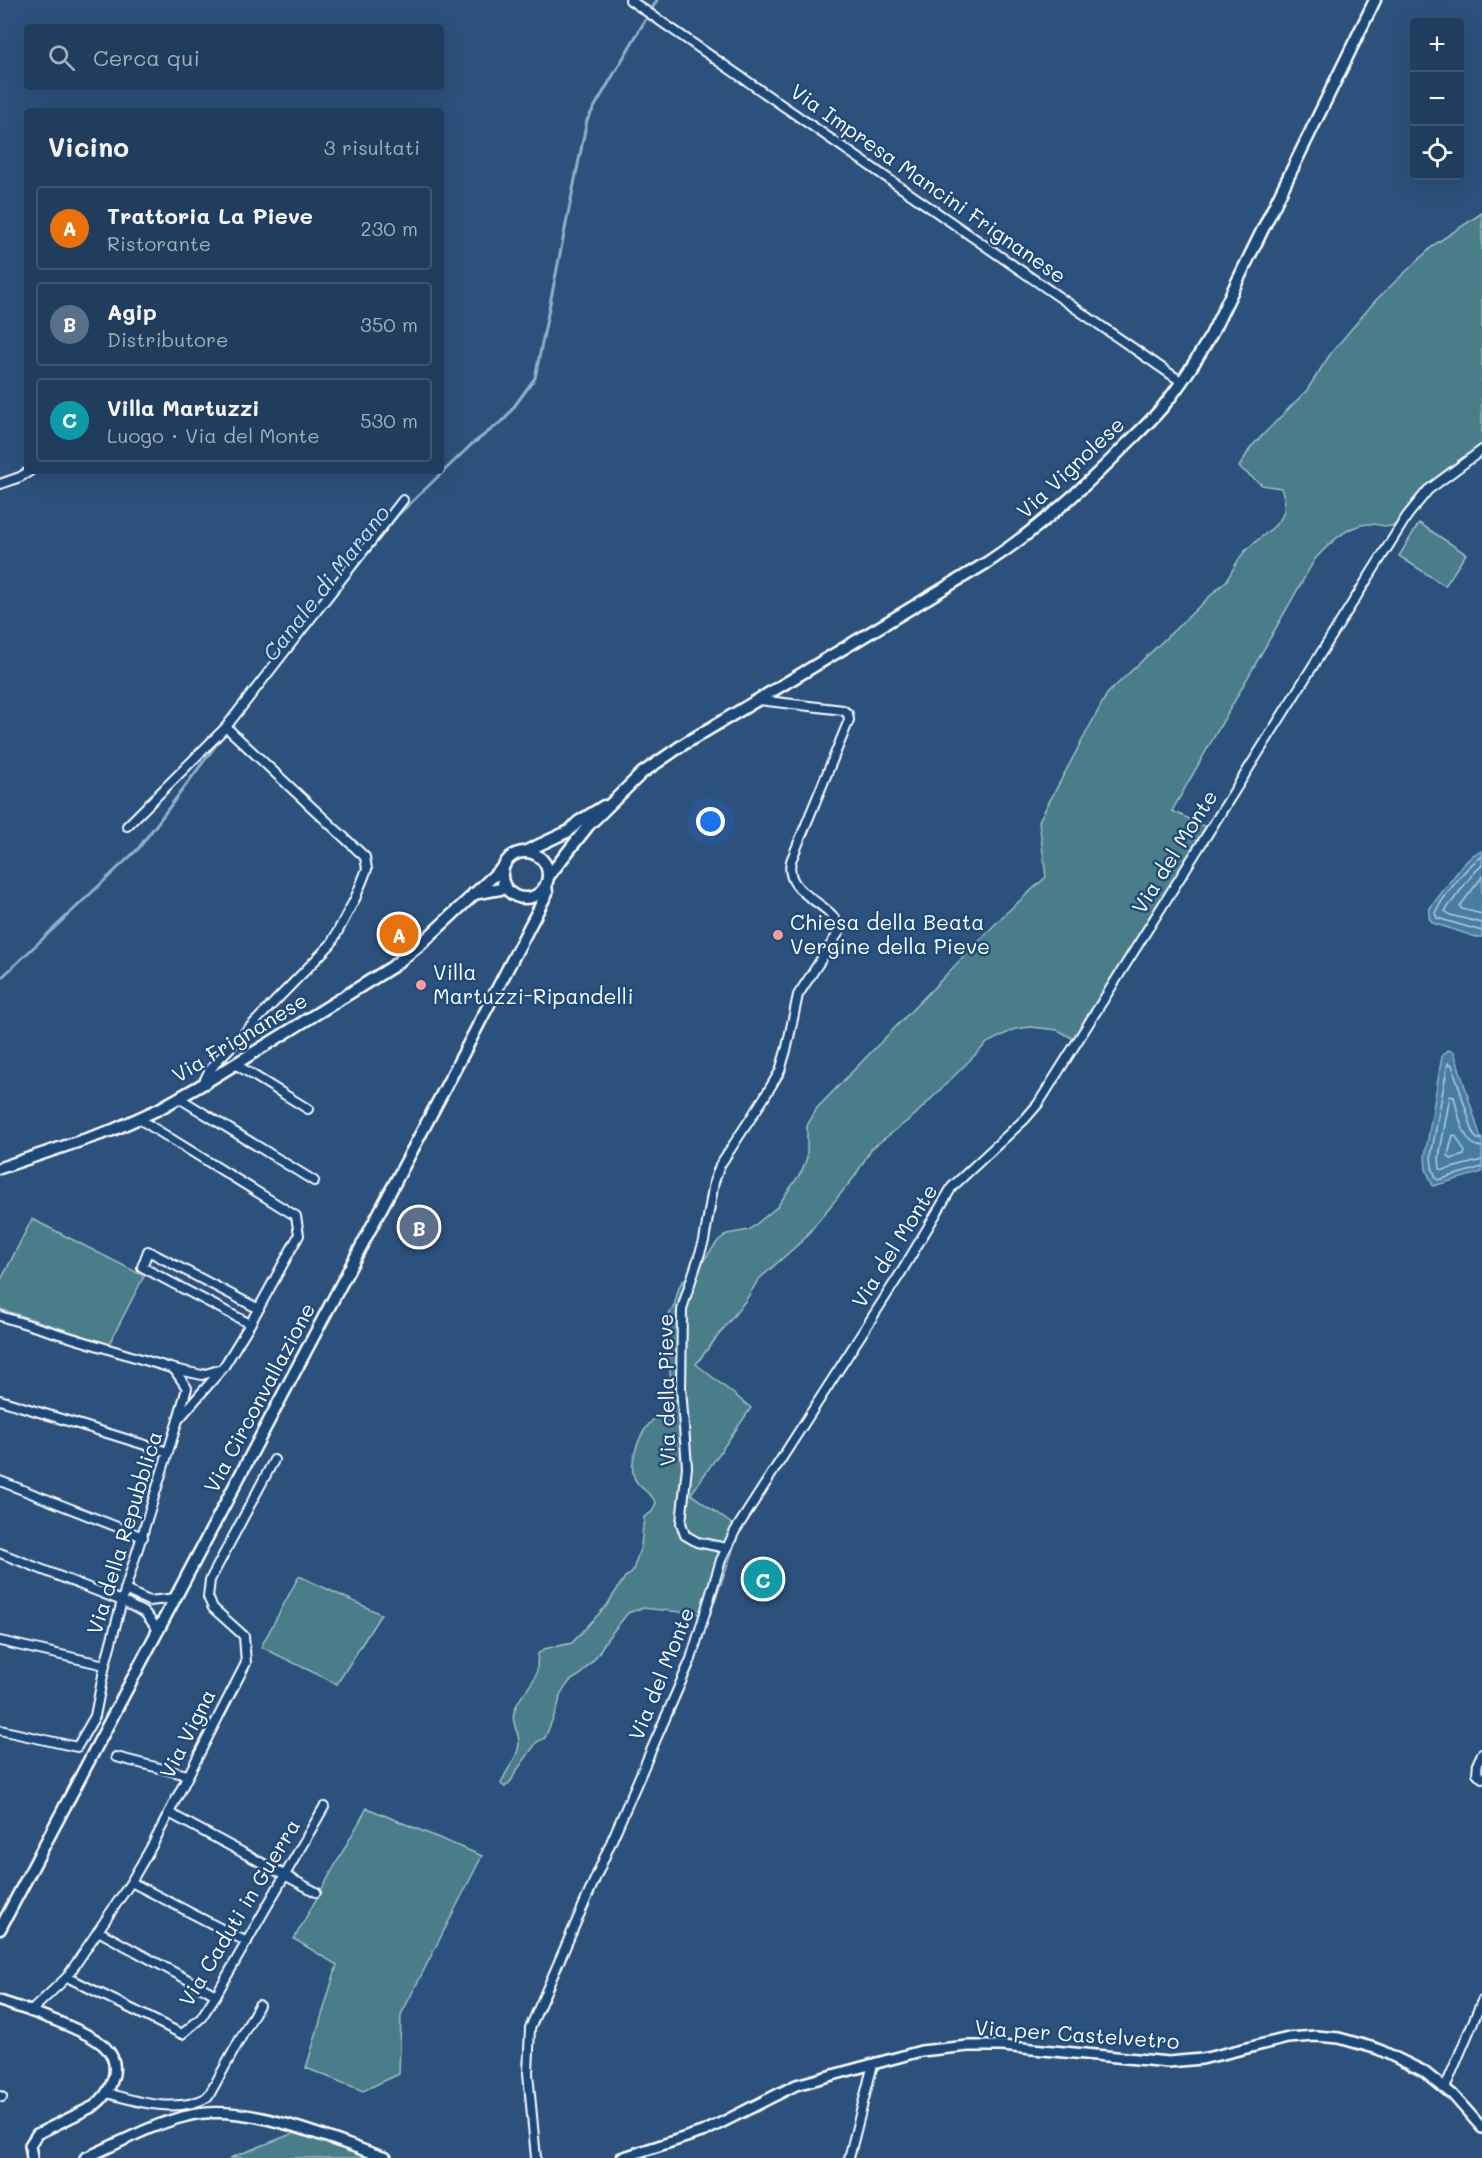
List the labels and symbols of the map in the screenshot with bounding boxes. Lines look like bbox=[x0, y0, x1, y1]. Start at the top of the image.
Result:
street label: Via Impresa Mancini Frignanese bbox=[786, 77, 1072, 289]
street label: Via Vignolese bbox=[1011, 410, 1129, 524]
water label: Canale di Marano bbox=[256, 499, 396, 667]
street label: Via del Monte bbox=[1125, 784, 1223, 918]
your location bbox=[696, 807, 725, 836]
place label: Chiesa della Beata Vergine della Pieve bbox=[790, 908, 990, 959]
pin: A bbox=[380, 912, 418, 956]
marker: Chiesa della Beata Vergine della Pieve bbox=[771, 928, 785, 942]
place label: Villa Martuzzi-Ripandelli bbox=[433, 958, 634, 1009]
marker: Villa Martuzzi-Ripandelli bbox=[414, 978, 428, 992]
street label: Via Frignanese bbox=[167, 986, 312, 1088]
street label: Via del Monte bbox=[845, 1178, 943, 1312]
pin: B bbox=[400, 1204, 438, 1250]
street label: Via Circonvallazione bbox=[197, 1298, 320, 1497]
street label: Via della Pieve bbox=[651, 1313, 680, 1467]
street label: Via della Repubblica bbox=[80, 1428, 167, 1637]
pin: C bbox=[744, 1556, 783, 1602]
street label: Via del Monte bbox=[622, 1603, 700, 1744]
street label: Via Vigna bbox=[153, 1684, 221, 1782]
street label: Via Caduti in Guerra bbox=[172, 1814, 305, 2011]
street label: Via per Castelvetro bbox=[974, 2013, 1180, 2054]

